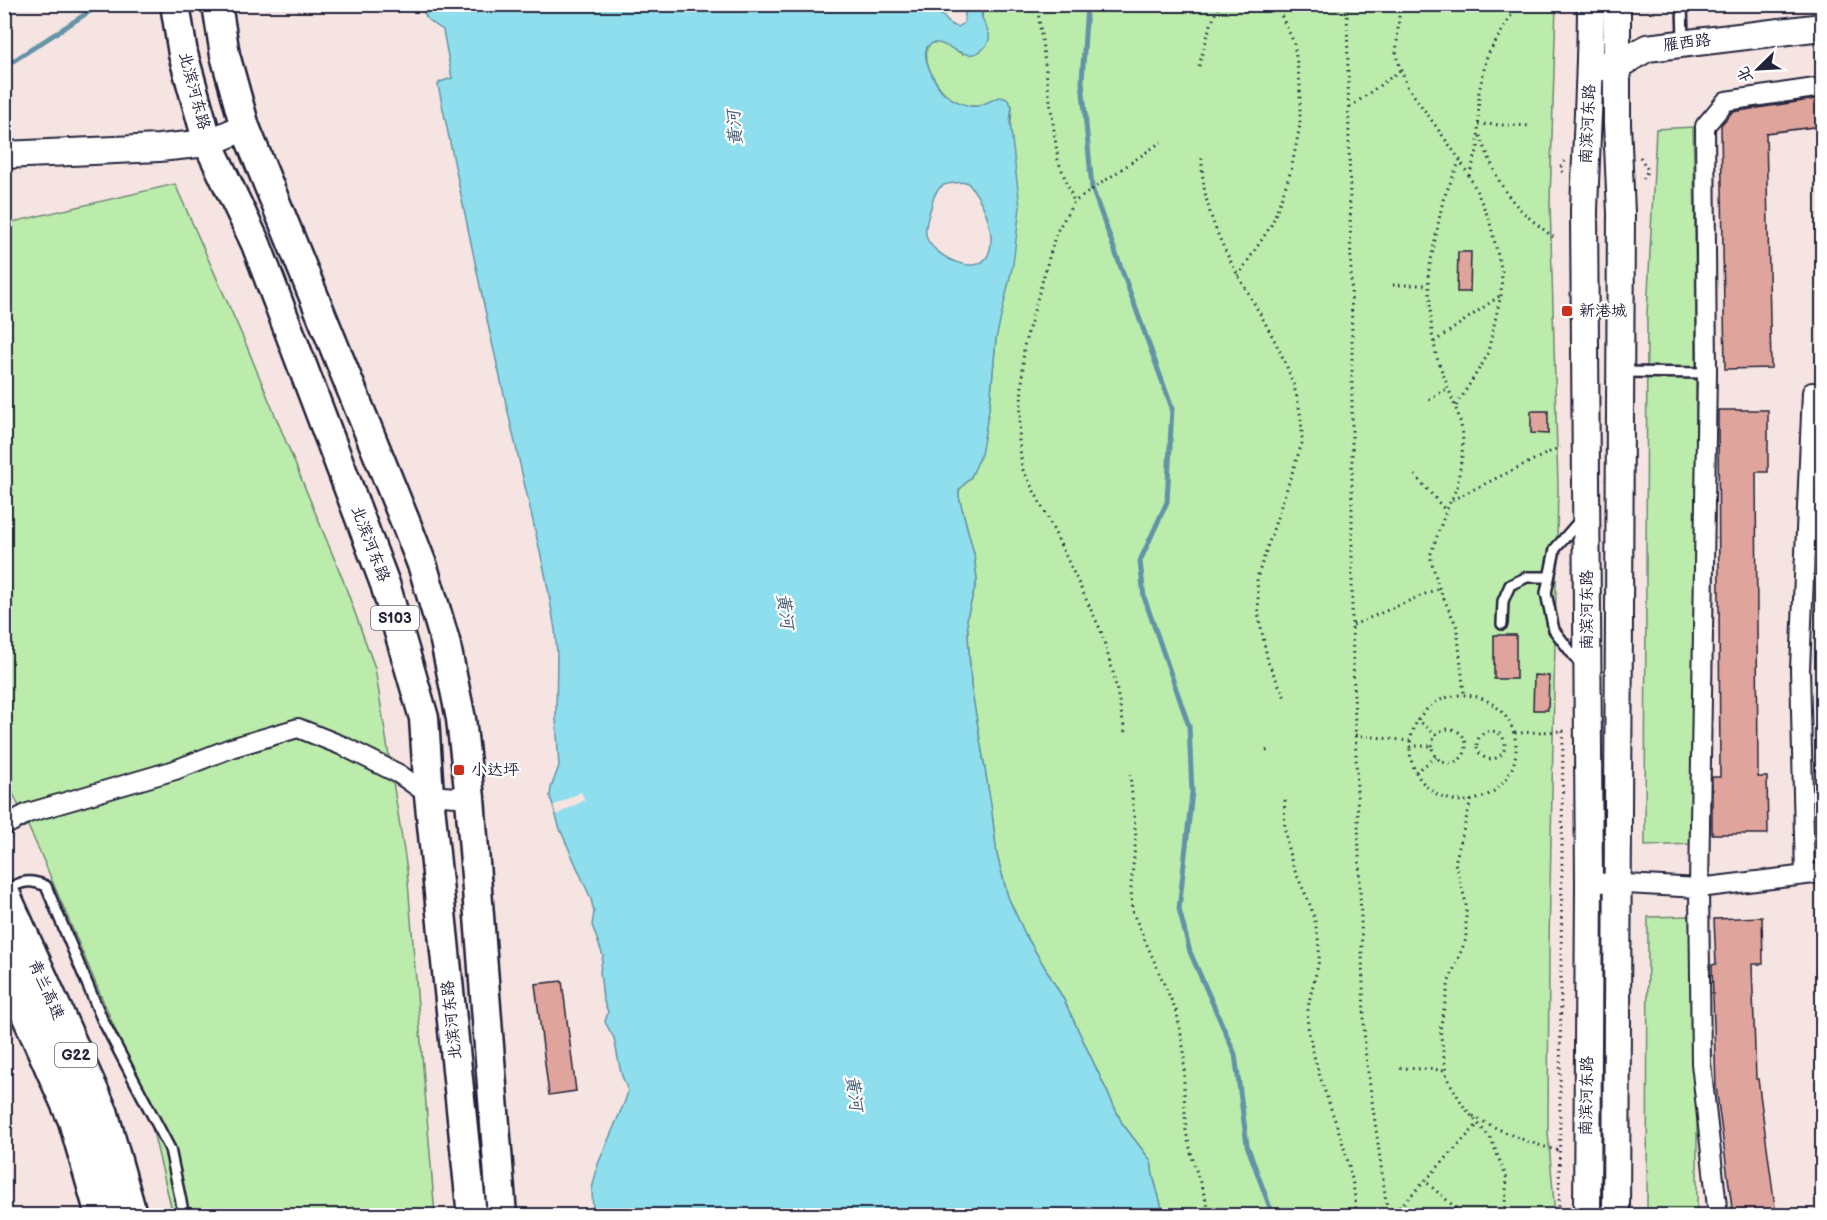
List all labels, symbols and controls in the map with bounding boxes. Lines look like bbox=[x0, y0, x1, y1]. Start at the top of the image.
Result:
street label: 雁西路 bbox=[1662, 31, 1712, 55]
north arrow bbox=[1728, 39, 1788, 99]
street label: 北滨河东路 bbox=[174, 50, 214, 132]
text: 北 bbox=[1734, 63, 1758, 86]
street label: 南滨河东路 bbox=[1576, 84, 1600, 164]
water label: 黄河 bbox=[723, 106, 747, 147]
place label: 新港城 bbox=[1579, 302, 1627, 321]
marker: 新港城 bbox=[1560, 304, 1574, 318]
street label: 北滨河东路 bbox=[347, 503, 393, 585]
street label: 南滨河东路 bbox=[1578, 570, 1597, 650]
water label: 黄河 bbox=[772, 592, 798, 633]
road number: S103 bbox=[371, 606, 419, 630]
place label: 小达坪 bbox=[471, 761, 519, 780]
marker: 小达坪 bbox=[452, 763, 466, 777]
street label: 青兰高速 bbox=[24, 957, 68, 1023]
street label: 北滨河东路 bbox=[438, 979, 466, 1061]
road number: G22 bbox=[55, 1043, 97, 1067]
street label: 南滨河东路 bbox=[1577, 1056, 1597, 1136]
water label: 黄河 bbox=[841, 1074, 867, 1115]

